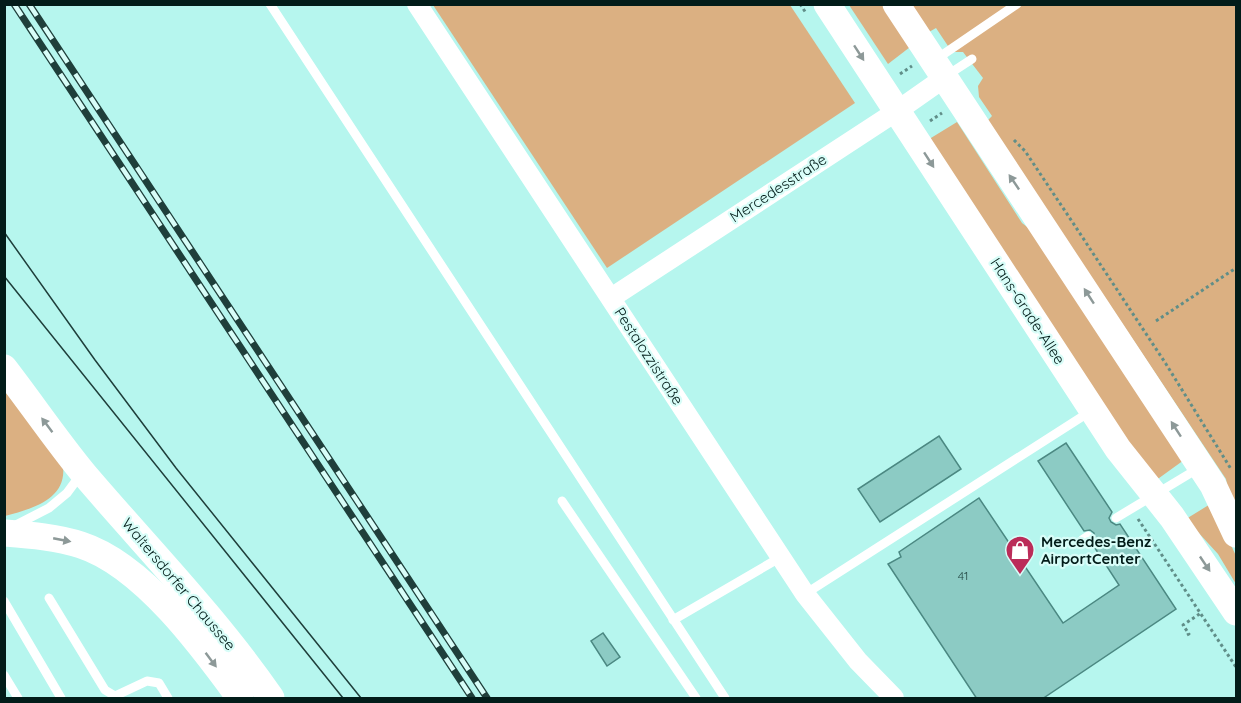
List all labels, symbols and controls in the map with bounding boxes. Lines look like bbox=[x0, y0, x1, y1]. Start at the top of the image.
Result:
one-way arrow bbox=[853, 45, 865, 61]
street label: Mercedesstraße bbox=[726, 150, 830, 226]
one-way arrow bbox=[923, 152, 934, 168]
one-way arrow bbox=[1009, 174, 1020, 191]
street label: Hans-Grade-Allee bbox=[986, 254, 1070, 368]
one-way arrow bbox=[1084, 288, 1095, 304]
street label: Pestalozzistraße bbox=[610, 304, 688, 408]
one-way arrow bbox=[42, 418, 54, 433]
one-way arrow bbox=[1171, 421, 1182, 437]
street label: Waltersdorfer Chaussee bbox=[118, 514, 240, 654]
place label: Mercedes-Benz AirportCenter bbox=[1041, 532, 1151, 568]
shop icon: Mercedes-Benz AirportCenter bbox=[1004, 534, 1036, 576]
one-way arrow bbox=[53, 536, 72, 545]
one-way arrow bbox=[1199, 556, 1211, 572]
house number: 41 bbox=[958, 568, 968, 583]
one-way arrow bbox=[204, 652, 217, 668]

